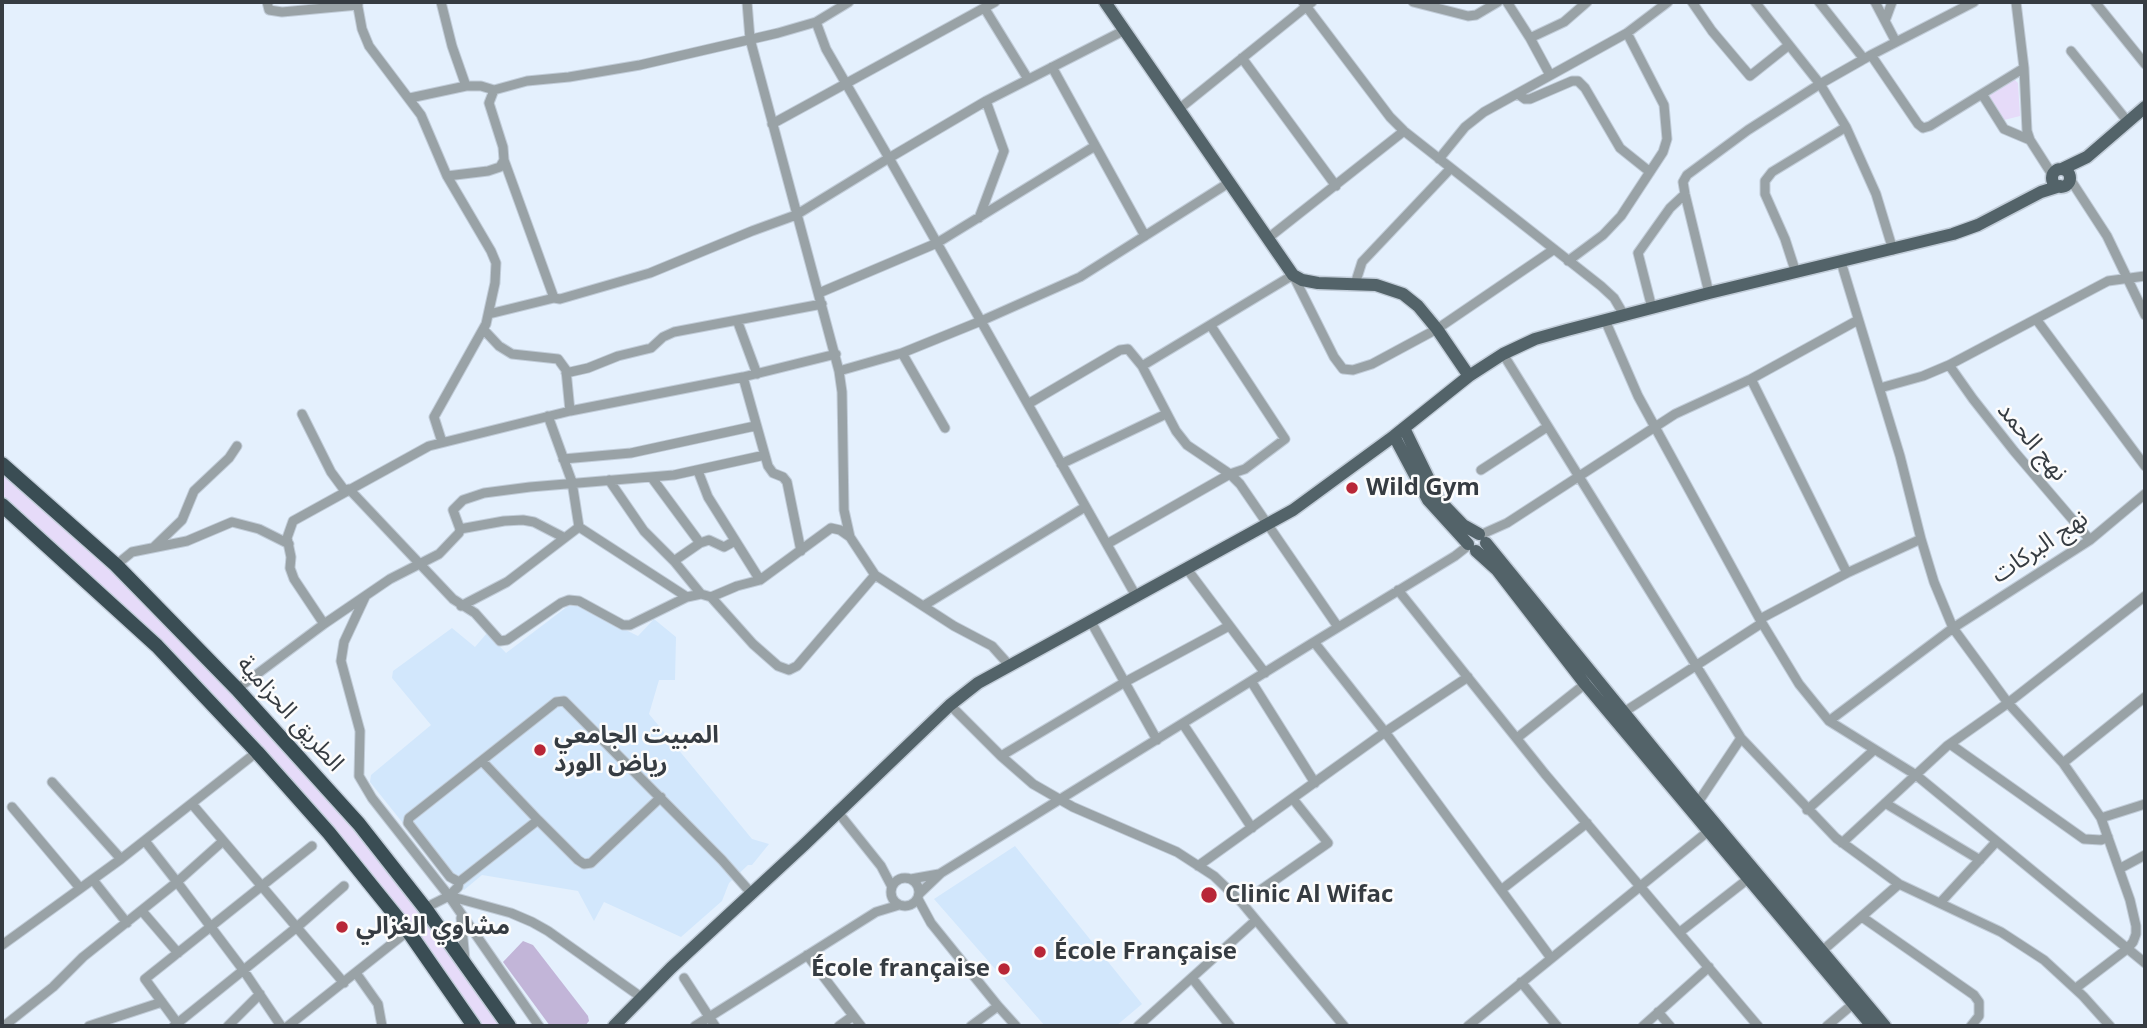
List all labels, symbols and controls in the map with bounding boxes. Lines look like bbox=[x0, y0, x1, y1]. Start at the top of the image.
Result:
street label: نهج الحمد bbox=[1991, 397, 2073, 487]
place label: Wild Gym bbox=[1366, 474, 1480, 502]
marker: Wild Gym bbox=[1344, 480, 1360, 496]
street label: نهج البركات bbox=[1986, 504, 2094, 590]
street label: الطريق الحزامية bbox=[231, 650, 349, 778]
place label: المبيت الجامعي رياض الورد bbox=[554, 722, 719, 778]
marker: المبيت الجامعي رياض الورد bbox=[532, 742, 548, 758]
place label: Clinic Al Wifac bbox=[1225, 881, 1393, 909]
marker: Clinic Al Wifac bbox=[1199, 885, 1219, 905]
place label: مشاوي الغزالي bbox=[356, 913, 510, 941]
marker: مشاوي الغزالي bbox=[334, 919, 350, 935]
place label: École Française bbox=[1054, 938, 1237, 966]
marker: École Française bbox=[1032, 944, 1048, 960]
place label: École française bbox=[811, 955, 990, 983]
marker: École française bbox=[996, 961, 1012, 977]

